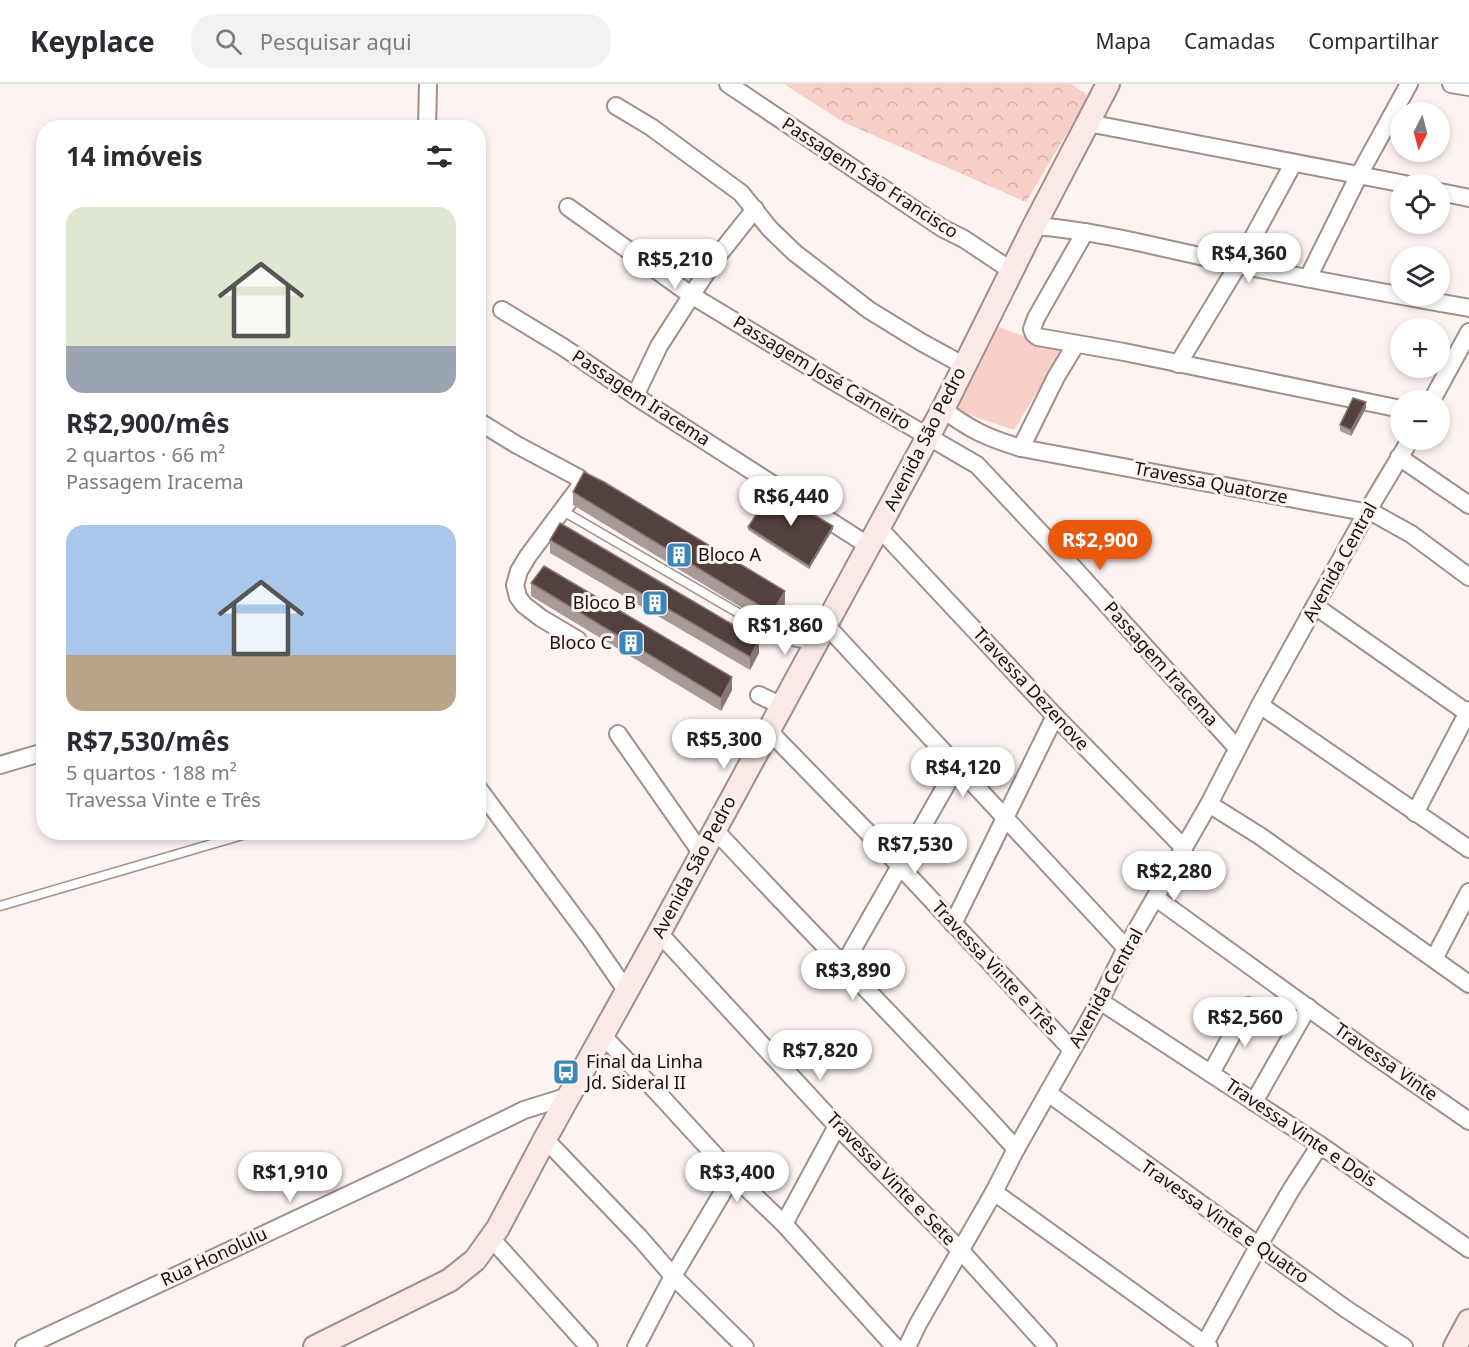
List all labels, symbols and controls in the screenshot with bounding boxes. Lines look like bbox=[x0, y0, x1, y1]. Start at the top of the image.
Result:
search box bbox=[191, 14, 611, 68]
text: Keyplace bbox=[30, 22, 155, 60]
icon: search bbox=[212, 25, 245, 58]
text: Pesquisar aqui bbox=[260, 26, 412, 56]
text: Mapa bbox=[1095, 27, 1151, 55]
text: Camadas bbox=[1184, 27, 1275, 55]
text: Compartilhar bbox=[1308, 27, 1439, 55]
north arrow bbox=[1390, 102, 1450, 162]
map controls bbox=[1390, 102, 1450, 450]
street label: Passagem São Francisco bbox=[778, 111, 963, 243]
text: 14 imóveis bbox=[66, 138, 203, 174]
icon: filters bbox=[423, 140, 456, 173]
button: locate bbox=[1390, 174, 1450, 234]
pin: R$4,360 bbox=[1194, 233, 1304, 284]
pin: R$5,210 bbox=[620, 239, 730, 290]
text: R$4,360 bbox=[1211, 239, 1287, 266]
text: R$5,210 bbox=[637, 245, 713, 272]
icon: home bbox=[207, 246, 315, 354]
button: layers bbox=[1390, 246, 1450, 306]
street label: Passagem José Carneiro bbox=[729, 310, 916, 435]
button: + bbox=[1390, 318, 1450, 378]
street label: Passagem Iracema bbox=[568, 344, 715, 451]
street label: Avenida São Pedro bbox=[878, 363, 971, 514]
button: − bbox=[1390, 390, 1450, 450]
text: R$2,900/mês bbox=[66, 405, 230, 441]
text: 2 quartos · 66 m² bbox=[66, 441, 225, 468]
street label: Travessa Quatorze bbox=[1132, 455, 1290, 509]
text: Passagem Iracema bbox=[66, 468, 244, 495]
pin: R$6,440 bbox=[736, 476, 846, 527]
text: R$6,440 bbox=[753, 482, 829, 509]
street label: Avenida Central bbox=[1296, 497, 1382, 626]
pin: R$2,900 bbox=[1045, 520, 1155, 571]
text: R$2,900 bbox=[1062, 526, 1138, 553]
building icon: Bloco A bbox=[664, 540, 694, 570]
place label: Bloco A bbox=[698, 542, 761, 566]
icon: home bbox=[207, 564, 315, 672]
building icon: Bloco B bbox=[640, 588, 670, 618]
place label: Bloco B bbox=[573, 590, 636, 614]
street label: Passagem Iracema bbox=[1099, 596, 1224, 731]
pin: R$1,860 bbox=[730, 605, 840, 656]
text: R$1,860 bbox=[747, 611, 823, 638]
street label: Travessa Dezenove bbox=[968, 622, 1095, 755]
building icon: Bloco C bbox=[616, 628, 646, 658]
place label: Bloco C bbox=[549, 630, 612, 654]
pin: R$5,300 bbox=[669, 719, 779, 770]
text: R$7,530/mês bbox=[66, 723, 230, 759]
text: R$5,300 bbox=[686, 725, 762, 752]
pin: R$4,120 bbox=[908, 747, 1018, 798]
text: R$4,120 bbox=[925, 753, 1001, 780]
text: 5 quartos · 188 m² bbox=[66, 759, 237, 786]
text: Travessa Vinte e Três bbox=[66, 786, 261, 813]
street label: Avenida São Pedro bbox=[645, 791, 741, 942]
pin: R$7,530 bbox=[860, 824, 970, 875]
text: R$7,530 bbox=[877, 830, 953, 857]
pin: R$2,280 bbox=[1119, 851, 1229, 902]
text: R$2,280 bbox=[1136, 857, 1212, 884]
street label: Travessa Vinte e Três bbox=[927, 895, 1064, 1040]
street label: Avenida Central bbox=[1062, 923, 1148, 1052]
pin: R$3,890 bbox=[798, 950, 908, 1001]
text: R$3,890 bbox=[815, 956, 891, 983]
pin: R$2,560 bbox=[1190, 997, 1300, 1048]
text: R$2,560 bbox=[1207, 1003, 1283, 1030]
street label: Travessa Vinte bbox=[1330, 1017, 1443, 1106]
pin: R$7,820 bbox=[765, 1030, 875, 1081]
text: R$7,820 bbox=[782, 1036, 858, 1063]
place label: Final da Linha Jd. Sideral II bbox=[584, 1049, 703, 1094]
bus stop icon: Final da Linha Jd. Sideral II bbox=[551, 1057, 581, 1087]
street label: Travessa Vinte e Dois bbox=[1221, 1073, 1382, 1192]
street label: Travessa Vinte e Sete bbox=[822, 1106, 962, 1250]
pin: R$1,910 bbox=[235, 1152, 345, 1203]
pin: R$3,400 bbox=[682, 1152, 792, 1203]
street label: Travessa Vinte e Quatro bbox=[1137, 1154, 1314, 1288]
text: R$1,910 bbox=[252, 1158, 328, 1185]
text: R$3,400 bbox=[699, 1158, 775, 1185]
street label: Rua Honolulu bbox=[156, 1221, 271, 1291]

